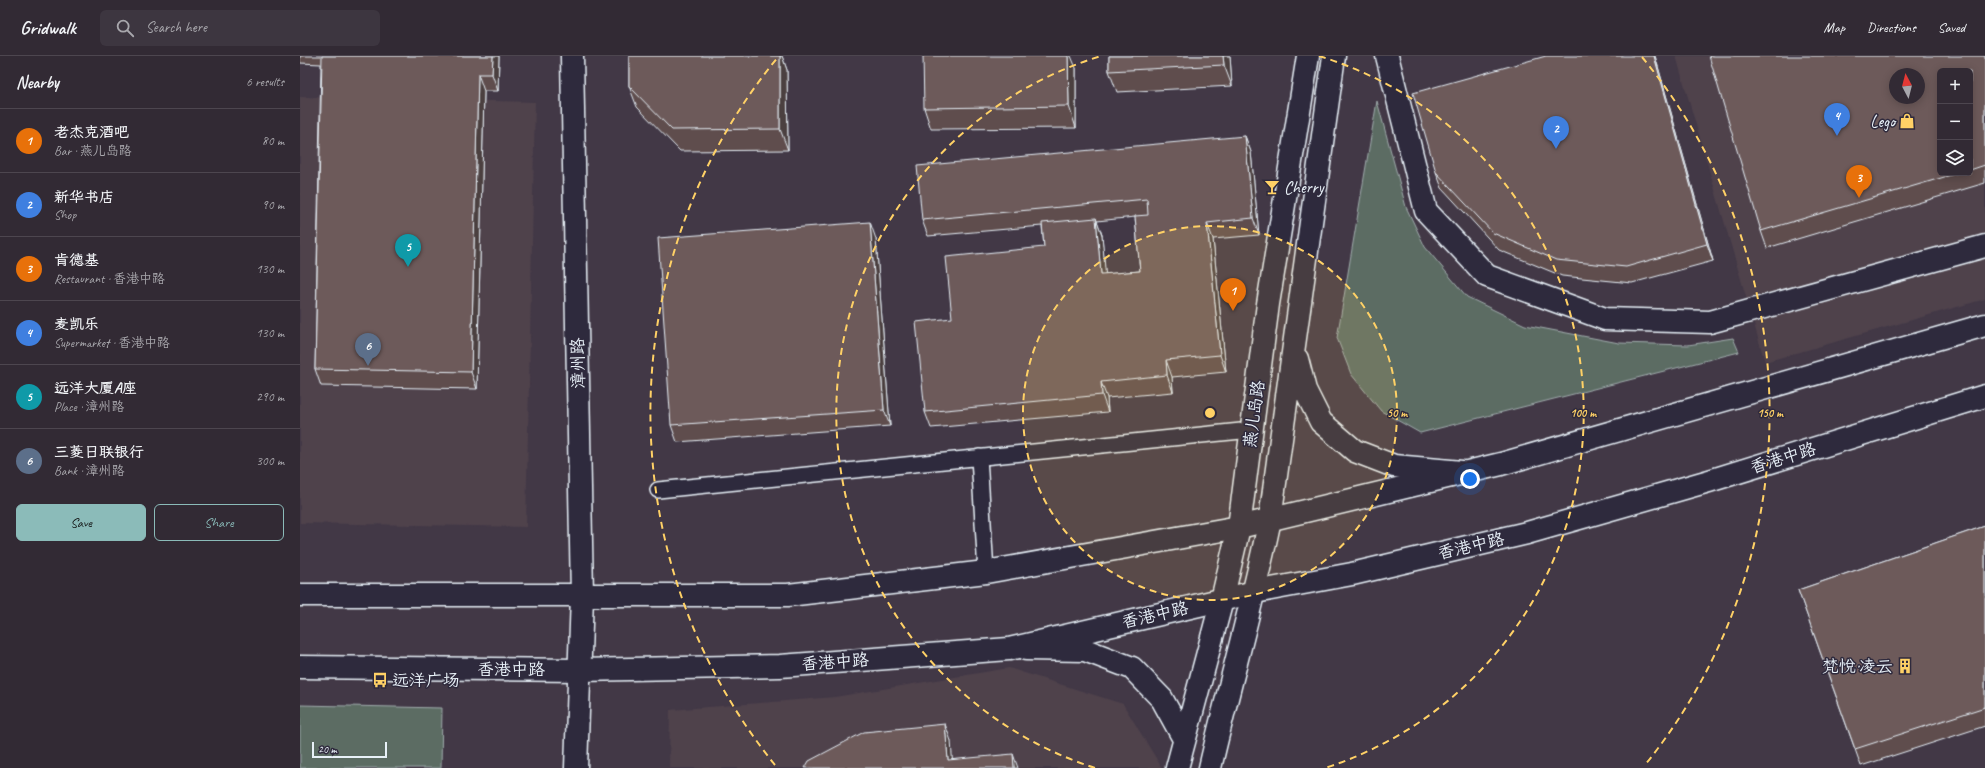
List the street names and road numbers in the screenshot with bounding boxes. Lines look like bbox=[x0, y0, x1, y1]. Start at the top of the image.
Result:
street label: 漳州路 bbox=[567, 337, 589, 389]
street label: 燕儿岛路 bbox=[1239, 379, 1269, 449]
street label: 香港中路 bbox=[1747, 438, 1819, 478]
street label: 香港中路 bbox=[1436, 528, 1506, 564]
street label: 香港中路 bbox=[1120, 597, 1190, 633]
street label: 香港中路 bbox=[800, 649, 870, 675]
street label: 香港中路 bbox=[477, 659, 545, 680]

